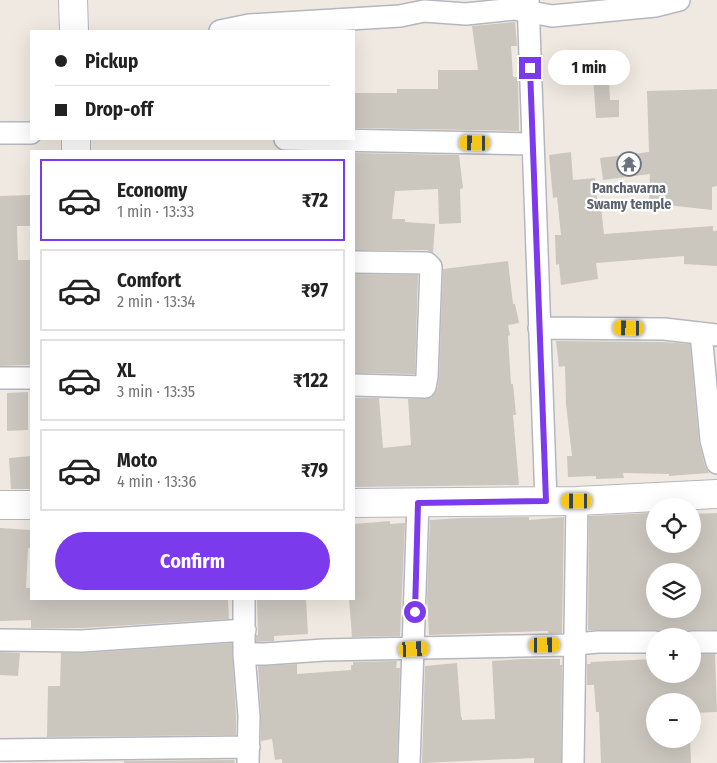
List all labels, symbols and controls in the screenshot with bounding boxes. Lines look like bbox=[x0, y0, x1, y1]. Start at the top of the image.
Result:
text: Pickup bbox=[85, 50, 138, 73]
callout: 1 min bbox=[548, 50, 630, 86]
route end bbox=[519, 57, 541, 79]
text: 1 min bbox=[572, 58, 606, 77]
text: Drop-off bbox=[85, 98, 153, 121]
car bbox=[459, 135, 490, 151]
temple icon: Panchavarna Swamy temple bbox=[616, 151, 642, 177]
icon: car bbox=[57, 178, 102, 223]
text: Economy bbox=[117, 179, 187, 202]
place label: Panchavarna Swamy temple bbox=[587, 180, 671, 213]
text: ₹72 bbox=[302, 189, 328, 212]
text: 1 min · 13:33 bbox=[117, 202, 194, 221]
icon: car bbox=[57, 268, 102, 313]
text: Comfort bbox=[117, 269, 181, 292]
text: ₹97 bbox=[301, 279, 328, 302]
text: 2 min · 13:34 bbox=[117, 292, 195, 311]
car bbox=[613, 320, 644, 336]
icon: car bbox=[57, 358, 102, 403]
text: XL bbox=[117, 359, 136, 382]
text: ₹122 bbox=[293, 369, 328, 392]
text: 3 min · 13:35 bbox=[117, 382, 195, 401]
icon: car bbox=[57, 448, 102, 493]
text: Moto bbox=[117, 449, 157, 472]
text: ₹79 bbox=[301, 459, 328, 482]
text: 4 min · 13:36 bbox=[117, 472, 196, 491]
car bbox=[562, 494, 592, 509]
map controls bbox=[646, 498, 701, 748]
button: locate bbox=[646, 498, 701, 553]
button: Confirm bbox=[55, 532, 330, 590]
button: layers bbox=[646, 563, 701, 618]
route start bbox=[404, 601, 426, 623]
button: + bbox=[646, 628, 701, 683]
car bbox=[529, 637, 560, 653]
car bbox=[398, 641, 429, 657]
button: − bbox=[646, 693, 701, 748]

